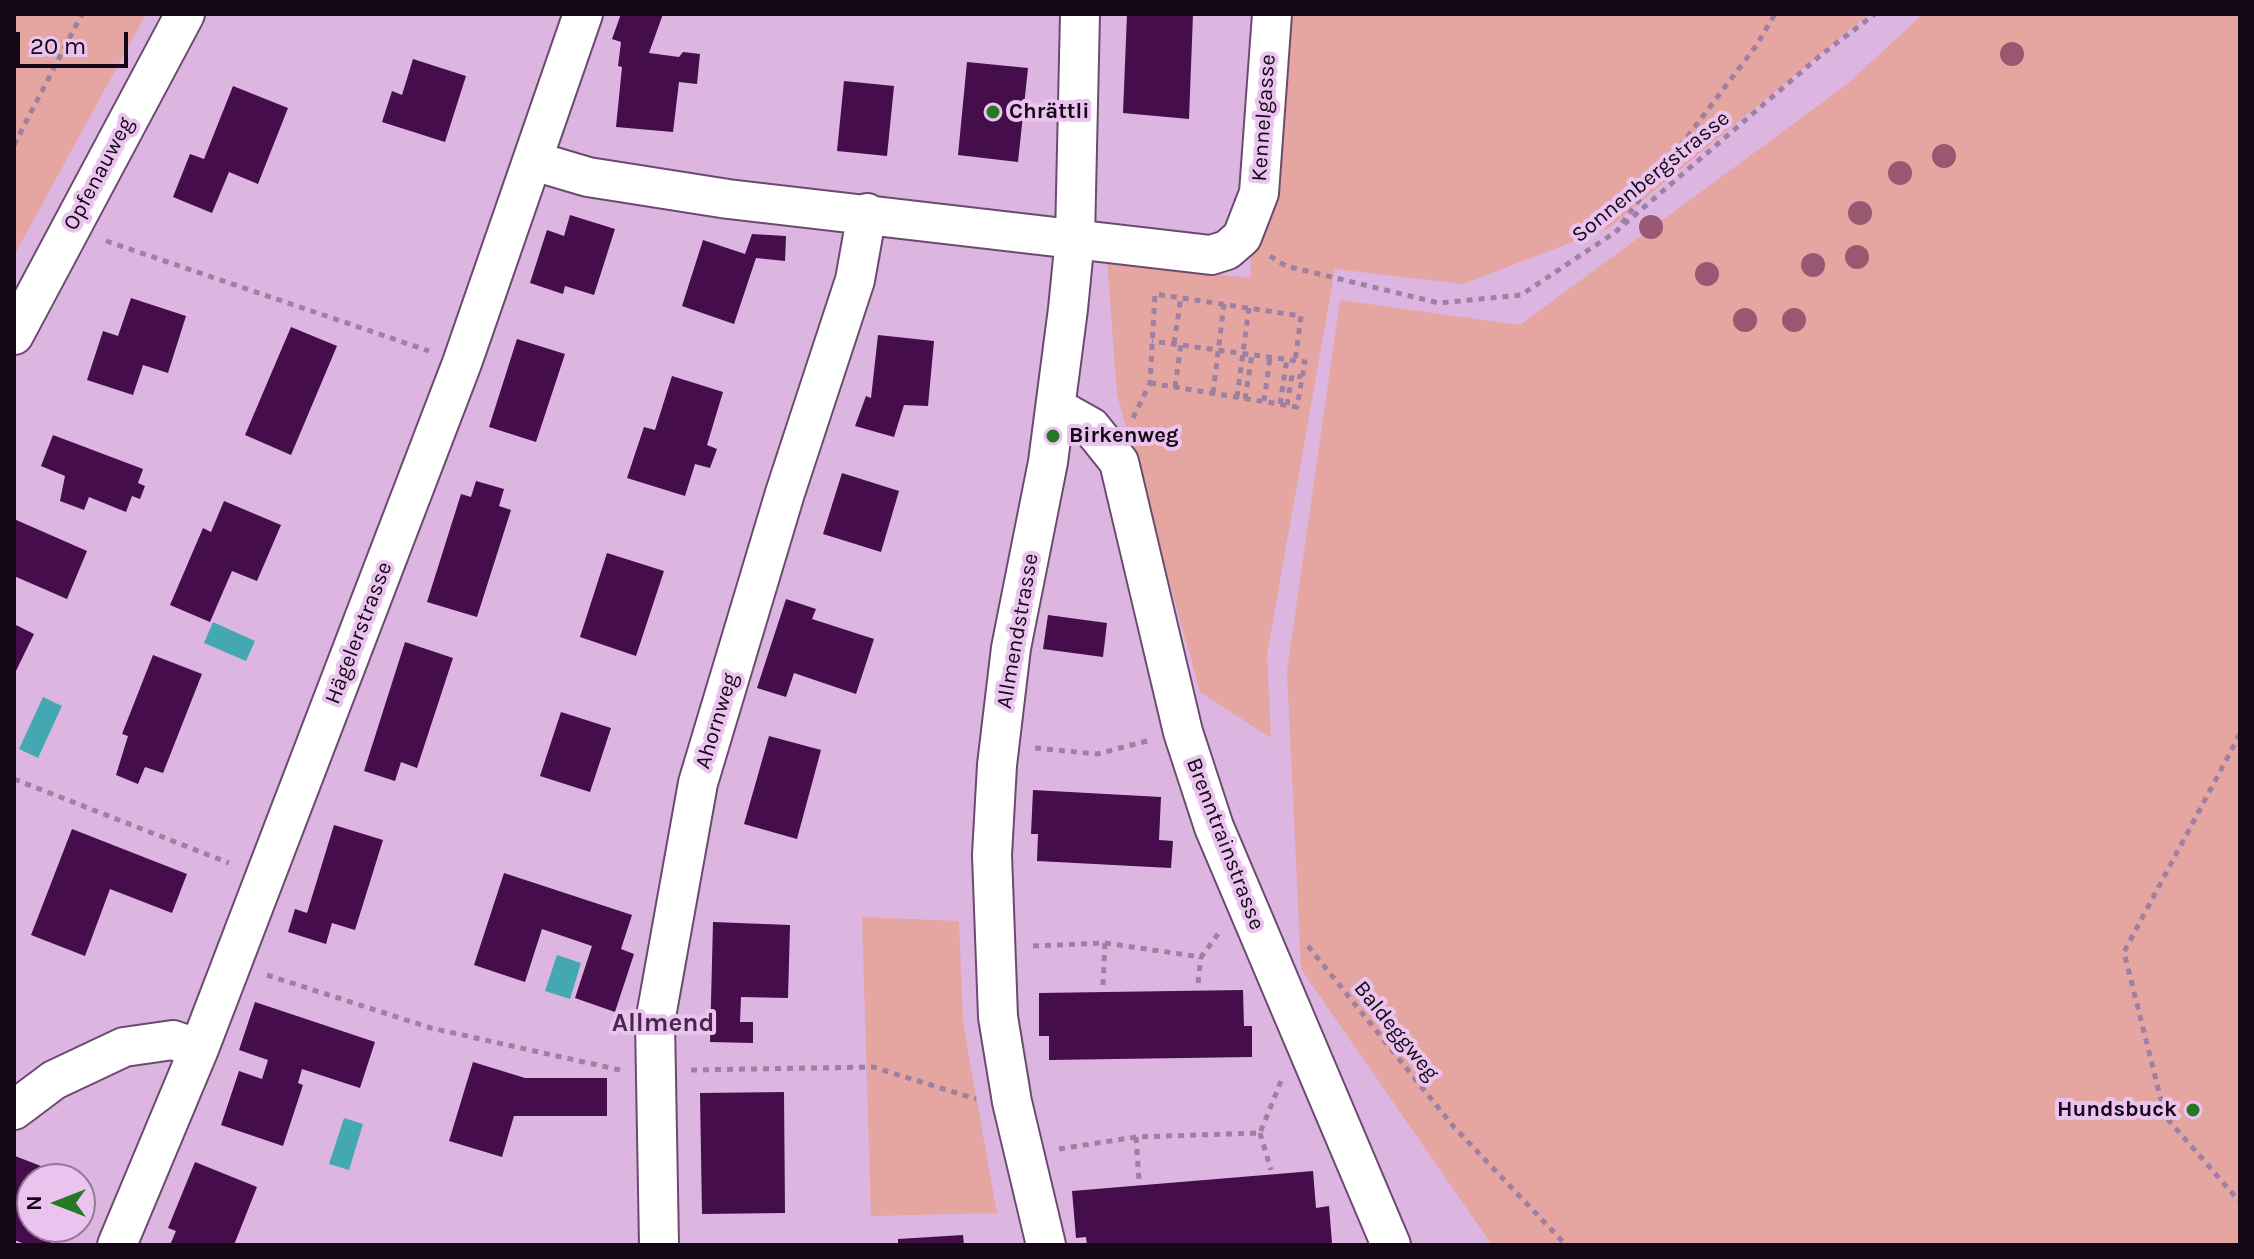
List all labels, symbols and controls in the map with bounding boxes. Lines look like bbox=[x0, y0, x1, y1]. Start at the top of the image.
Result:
scale bar bbox=[20, 16, 132, 66]
text: 20 m bbox=[30, 32, 86, 60]
street label: Kennelgasse bbox=[1246, 53, 1282, 183]
place label: Chrättli bbox=[1009, 99, 1089, 125]
marker: Chrättli bbox=[984, 103, 1002, 121]
street label: Sonnenbergstrasse bbox=[1567, 105, 1735, 249]
street label: Opfenauweg bbox=[58, 113, 140, 235]
place label: Birkenweg bbox=[1069, 423, 1179, 449]
marker: Birkenweg bbox=[1044, 427, 1062, 445]
street label: Allmendstrasse bbox=[991, 551, 1045, 711]
street label: Hägelerstrasse bbox=[320, 558, 398, 708]
street label: Ahornweg bbox=[690, 670, 744, 772]
street label: Brenntrainstrasse bbox=[1180, 754, 1270, 934]
street label: Baldeggweg bbox=[1348, 976, 1444, 1086]
district label: Allmend bbox=[612, 1008, 714, 1040]
place label: Hundsbuck bbox=[2057, 1097, 2177, 1123]
marker: Hundsbuck bbox=[2184, 1101, 2202, 1119]
north arrow bbox=[16, 1163, 96, 1243]
text: N bbox=[21, 1195, 47, 1211]

